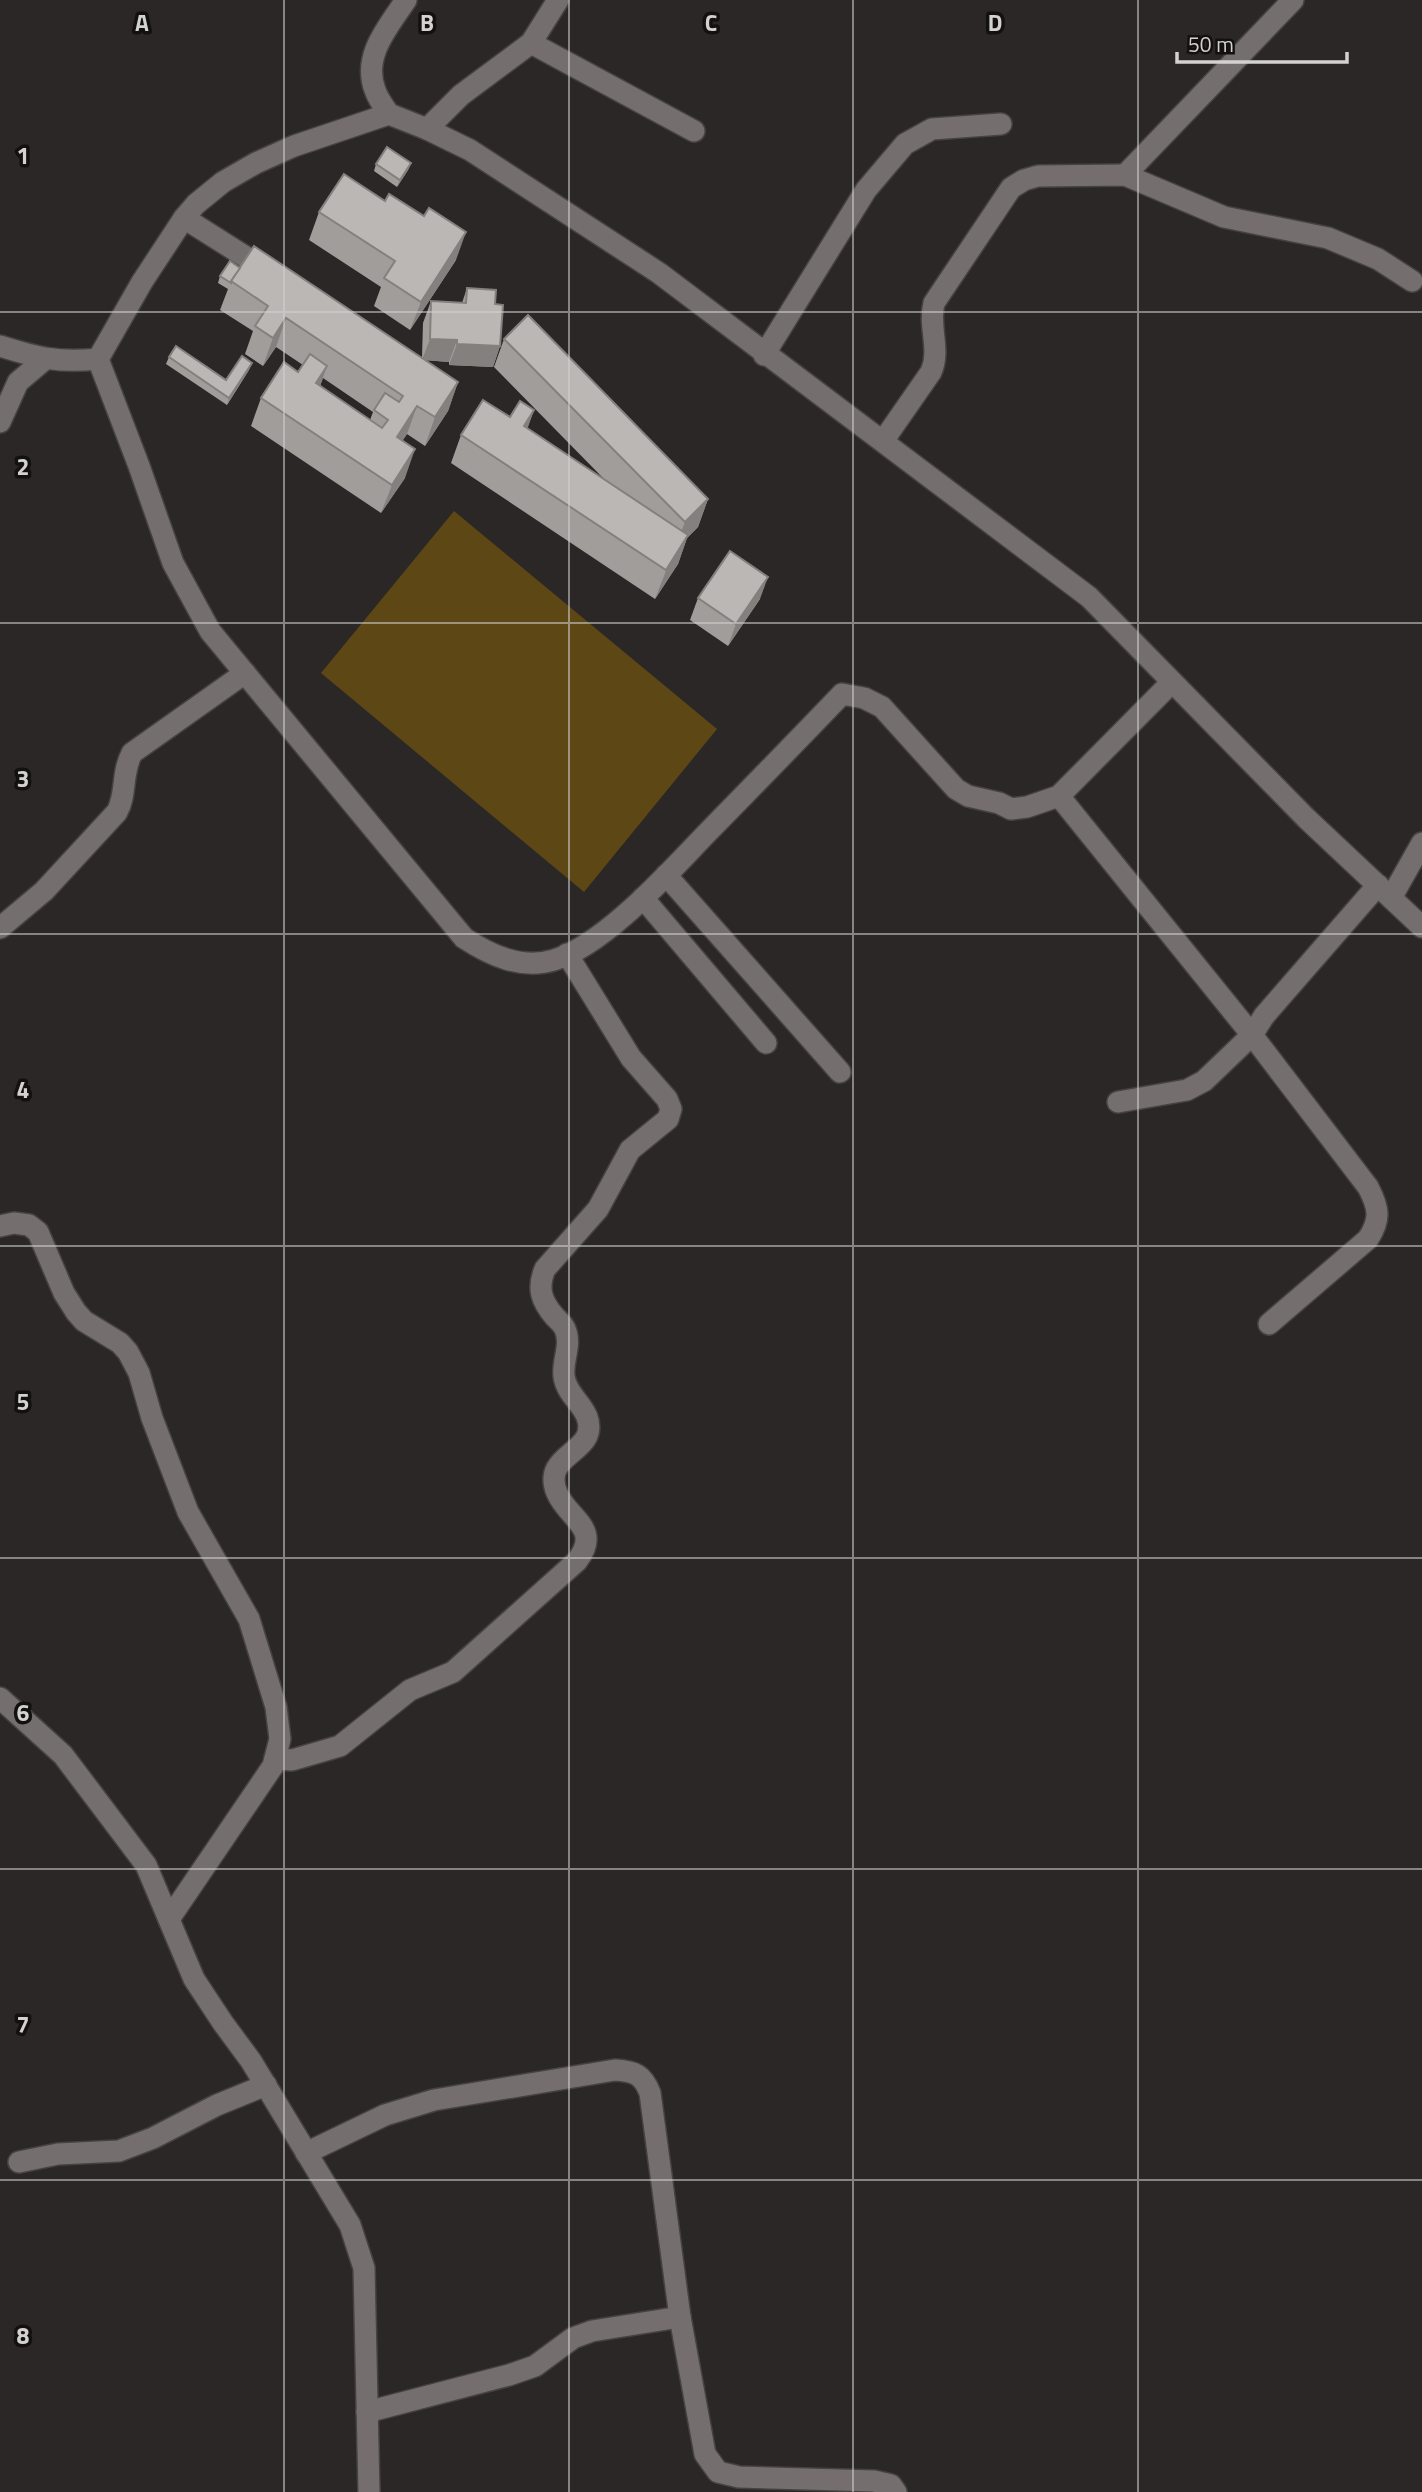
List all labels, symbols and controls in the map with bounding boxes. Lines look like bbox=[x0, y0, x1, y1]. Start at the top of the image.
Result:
text: A bbox=[135, 5, 149, 40]
text: B bbox=[420, 5, 434, 40]
text: C bbox=[705, 5, 717, 40]
text: D bbox=[988, 5, 1002, 40]
scale bar bbox=[1177, 21, 1347, 65]
text: 50 m bbox=[1188, 28, 1234, 60]
text: 1 bbox=[17, 138, 29, 173]
text: 2 bbox=[17, 449, 29, 484]
text: 3 bbox=[17, 761, 29, 796]
text: 4 bbox=[17, 1072, 29, 1107]
text: 5 bbox=[17, 1384, 29, 1419]
text: 6 bbox=[17, 1695, 30, 1730]
text: 7 bbox=[17, 2007, 29, 2042]
text: 8 bbox=[17, 2318, 30, 2353]

